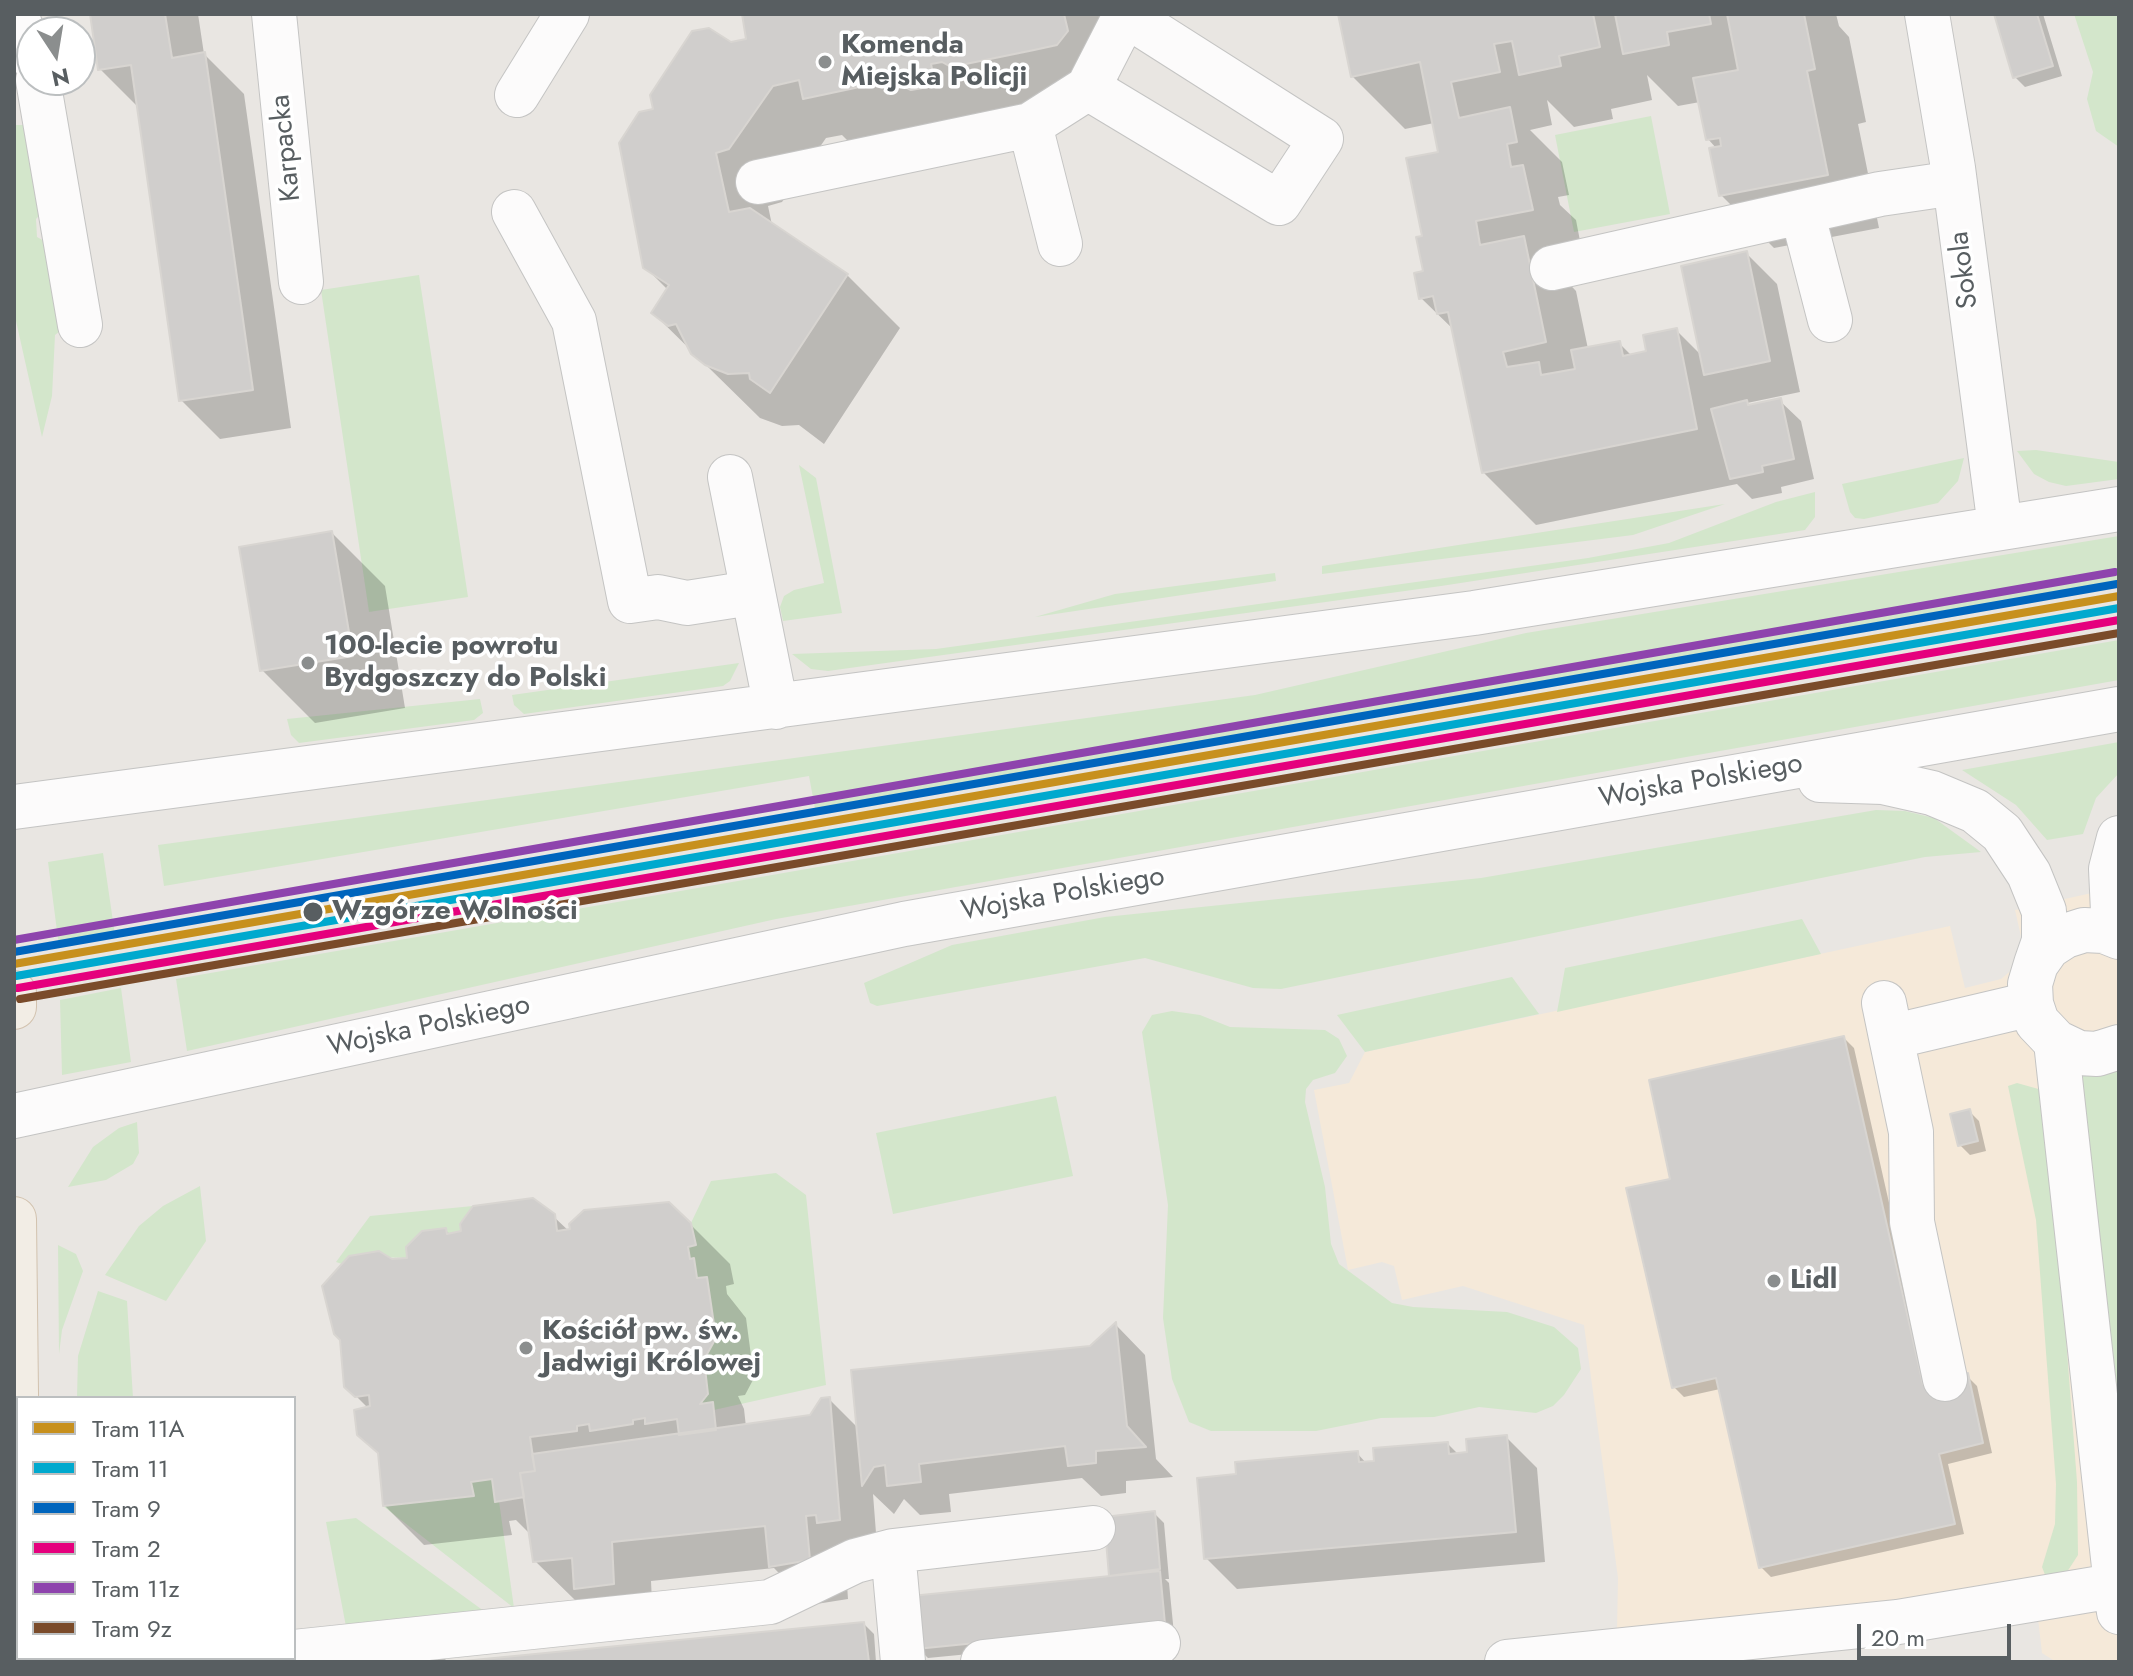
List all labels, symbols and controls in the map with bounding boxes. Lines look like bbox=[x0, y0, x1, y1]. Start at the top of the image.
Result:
north arrow bbox=[16, 16, 96, 96]
place label: Komenda Miejska Policji bbox=[841, 29, 1027, 95]
marker: Komenda Miejska Policji bbox=[816, 53, 834, 71]
text: N bbox=[49, 60, 72, 95]
street label: Karpacka bbox=[265, 93, 309, 203]
street label: Sokola bbox=[1944, 229, 1986, 311]
place label: 100-lecie powrotu Bydgoszczy do Polski bbox=[324, 630, 606, 696]
marker: 100-lecie powrotu Bydgoszczy do Polski bbox=[299, 654, 317, 672]
street label: Wojska Polskiego bbox=[1597, 748, 1805, 816]
street label: Wojska Polskiego bbox=[959, 861, 1167, 929]
place label: Wzgórze Wolności bbox=[332, 895, 578, 929]
marker: Wzgórze Wolności bbox=[301, 900, 325, 924]
street label: Wojska Polskiego bbox=[325, 989, 533, 1065]
place label: Lidl bbox=[1790, 1264, 1837, 1298]
marker: Lidl bbox=[1765, 1272, 1783, 1290]
place label: Kościół pw. św. Jadwigi Królowej bbox=[542, 1315, 761, 1381]
marker: Kościół pw. św. Jadwigi Królowej bbox=[517, 1339, 535, 1357]
legend bbox=[16, 1396, 296, 1660]
text: Tram 11A bbox=[92, 1411, 184, 1446]
text: Tram 11 bbox=[92, 1451, 169, 1486]
text: Tram 9 bbox=[92, 1491, 161, 1526]
text: Tram 2 bbox=[92, 1531, 161, 1566]
text: Tram 11z bbox=[92, 1571, 180, 1606]
scale bar bbox=[1861, 1608, 2015, 1658]
text: Tram 9z bbox=[92, 1611, 172, 1646]
text: 20 m bbox=[1871, 1620, 1925, 1655]

